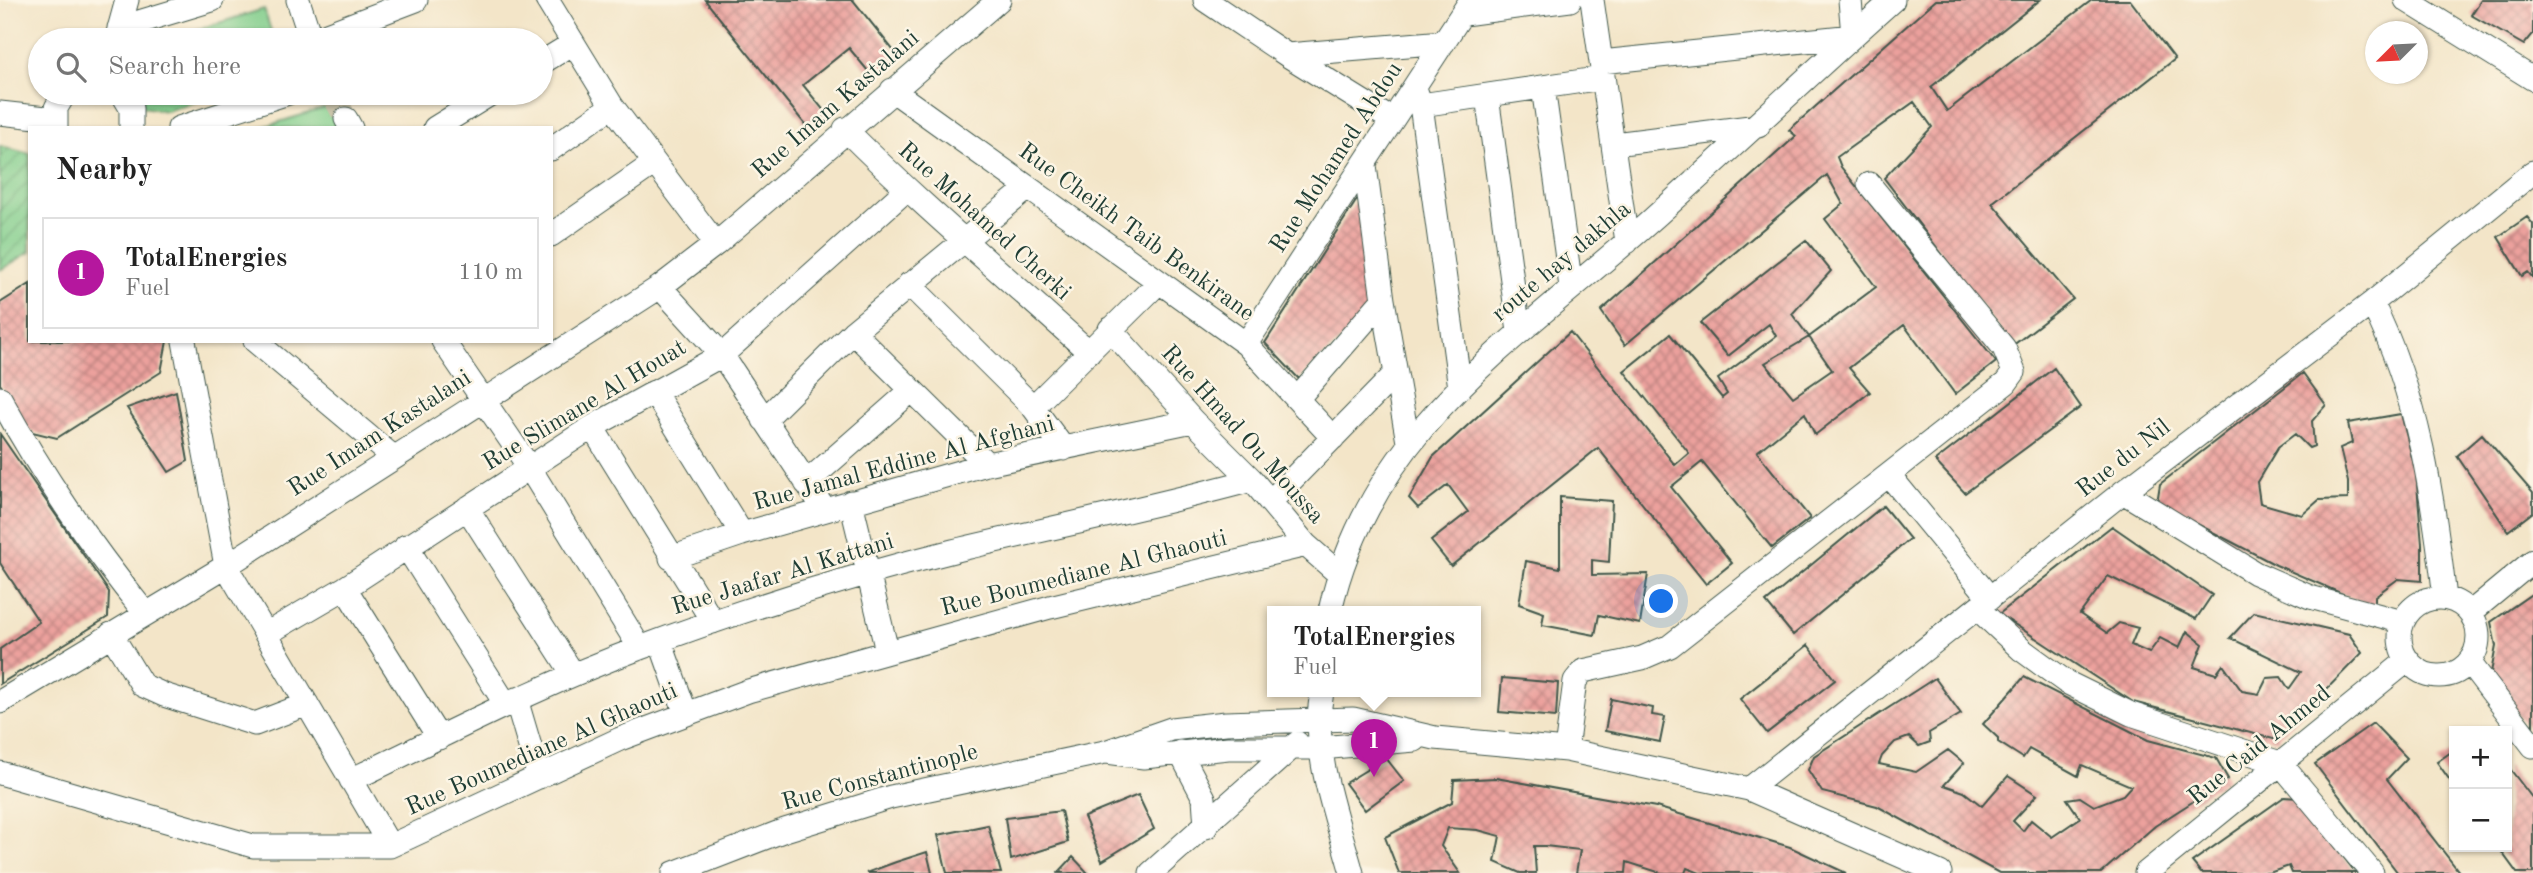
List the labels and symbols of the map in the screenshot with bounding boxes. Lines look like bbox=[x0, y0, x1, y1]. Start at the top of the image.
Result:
north arrow bbox=[2365, 21, 2428, 84]
street label: Rue Imam Kastalani bbox=[748, 26, 924, 184]
street label: Rue Mohamed Abdou bbox=[1267, 58, 1408, 258]
street label: Rue Mohamed Cherki bbox=[893, 138, 1075, 306]
street label: Rue Cheikh Taib Benkirane bbox=[1014, 139, 1258, 327]
street label: route hay dakhla bbox=[1488, 197, 1636, 327]
street label: Rue Slimane Al Houat bbox=[479, 336, 691, 476]
street label: Rue Hmad Ou Moussa bbox=[1156, 341, 1328, 529]
street label: Rue Imam Kastalani bbox=[284, 366, 476, 502]
street label: Rue Jamal Eddine Al Afghani bbox=[751, 412, 1057, 516]
street label: Rue du Nil bbox=[2073, 415, 2175, 503]
street label: Rue Boumediane Al Ghaouti bbox=[938, 527, 1230, 621]
street label: Rue Jaafar Al Kattani bbox=[669, 530, 897, 620]
your location bbox=[1644, 584, 1678, 618]
street label: Rue Boumediane Al Ghaouti bbox=[403, 679, 681, 821]
street label: Rue Caid Ahmed bbox=[2184, 681, 2336, 811]
pin: 1 bbox=[1351, 719, 1397, 777]
street label: Rue Constantinople bbox=[779, 740, 981, 816]

